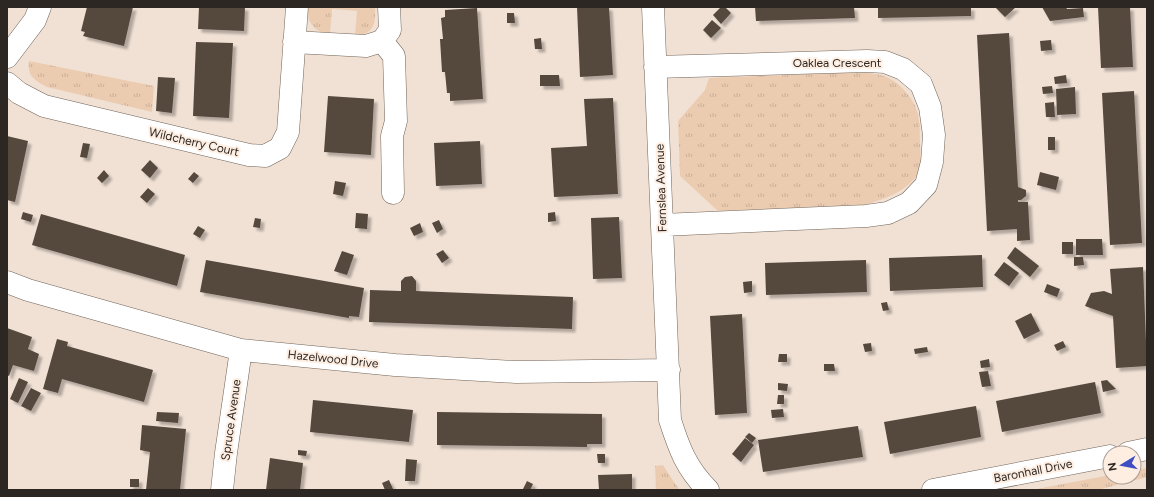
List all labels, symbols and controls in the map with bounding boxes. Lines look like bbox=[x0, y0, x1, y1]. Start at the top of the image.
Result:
street label: Oaklea Crescent bbox=[793, 56, 882, 70]
street label: Wildcherry Court bbox=[148, 125, 241, 159]
street label: Fernslea Avenue bbox=[652, 143, 670, 232]
street label: Hazelwood Drive bbox=[287, 347, 379, 371]
street label: Spruce Avenue bbox=[218, 378, 244, 461]
north arrow bbox=[1102, 445, 1142, 485]
street label: Baronhall Drive bbox=[992, 456, 1074, 486]
text: N bbox=[1106, 461, 1120, 472]

